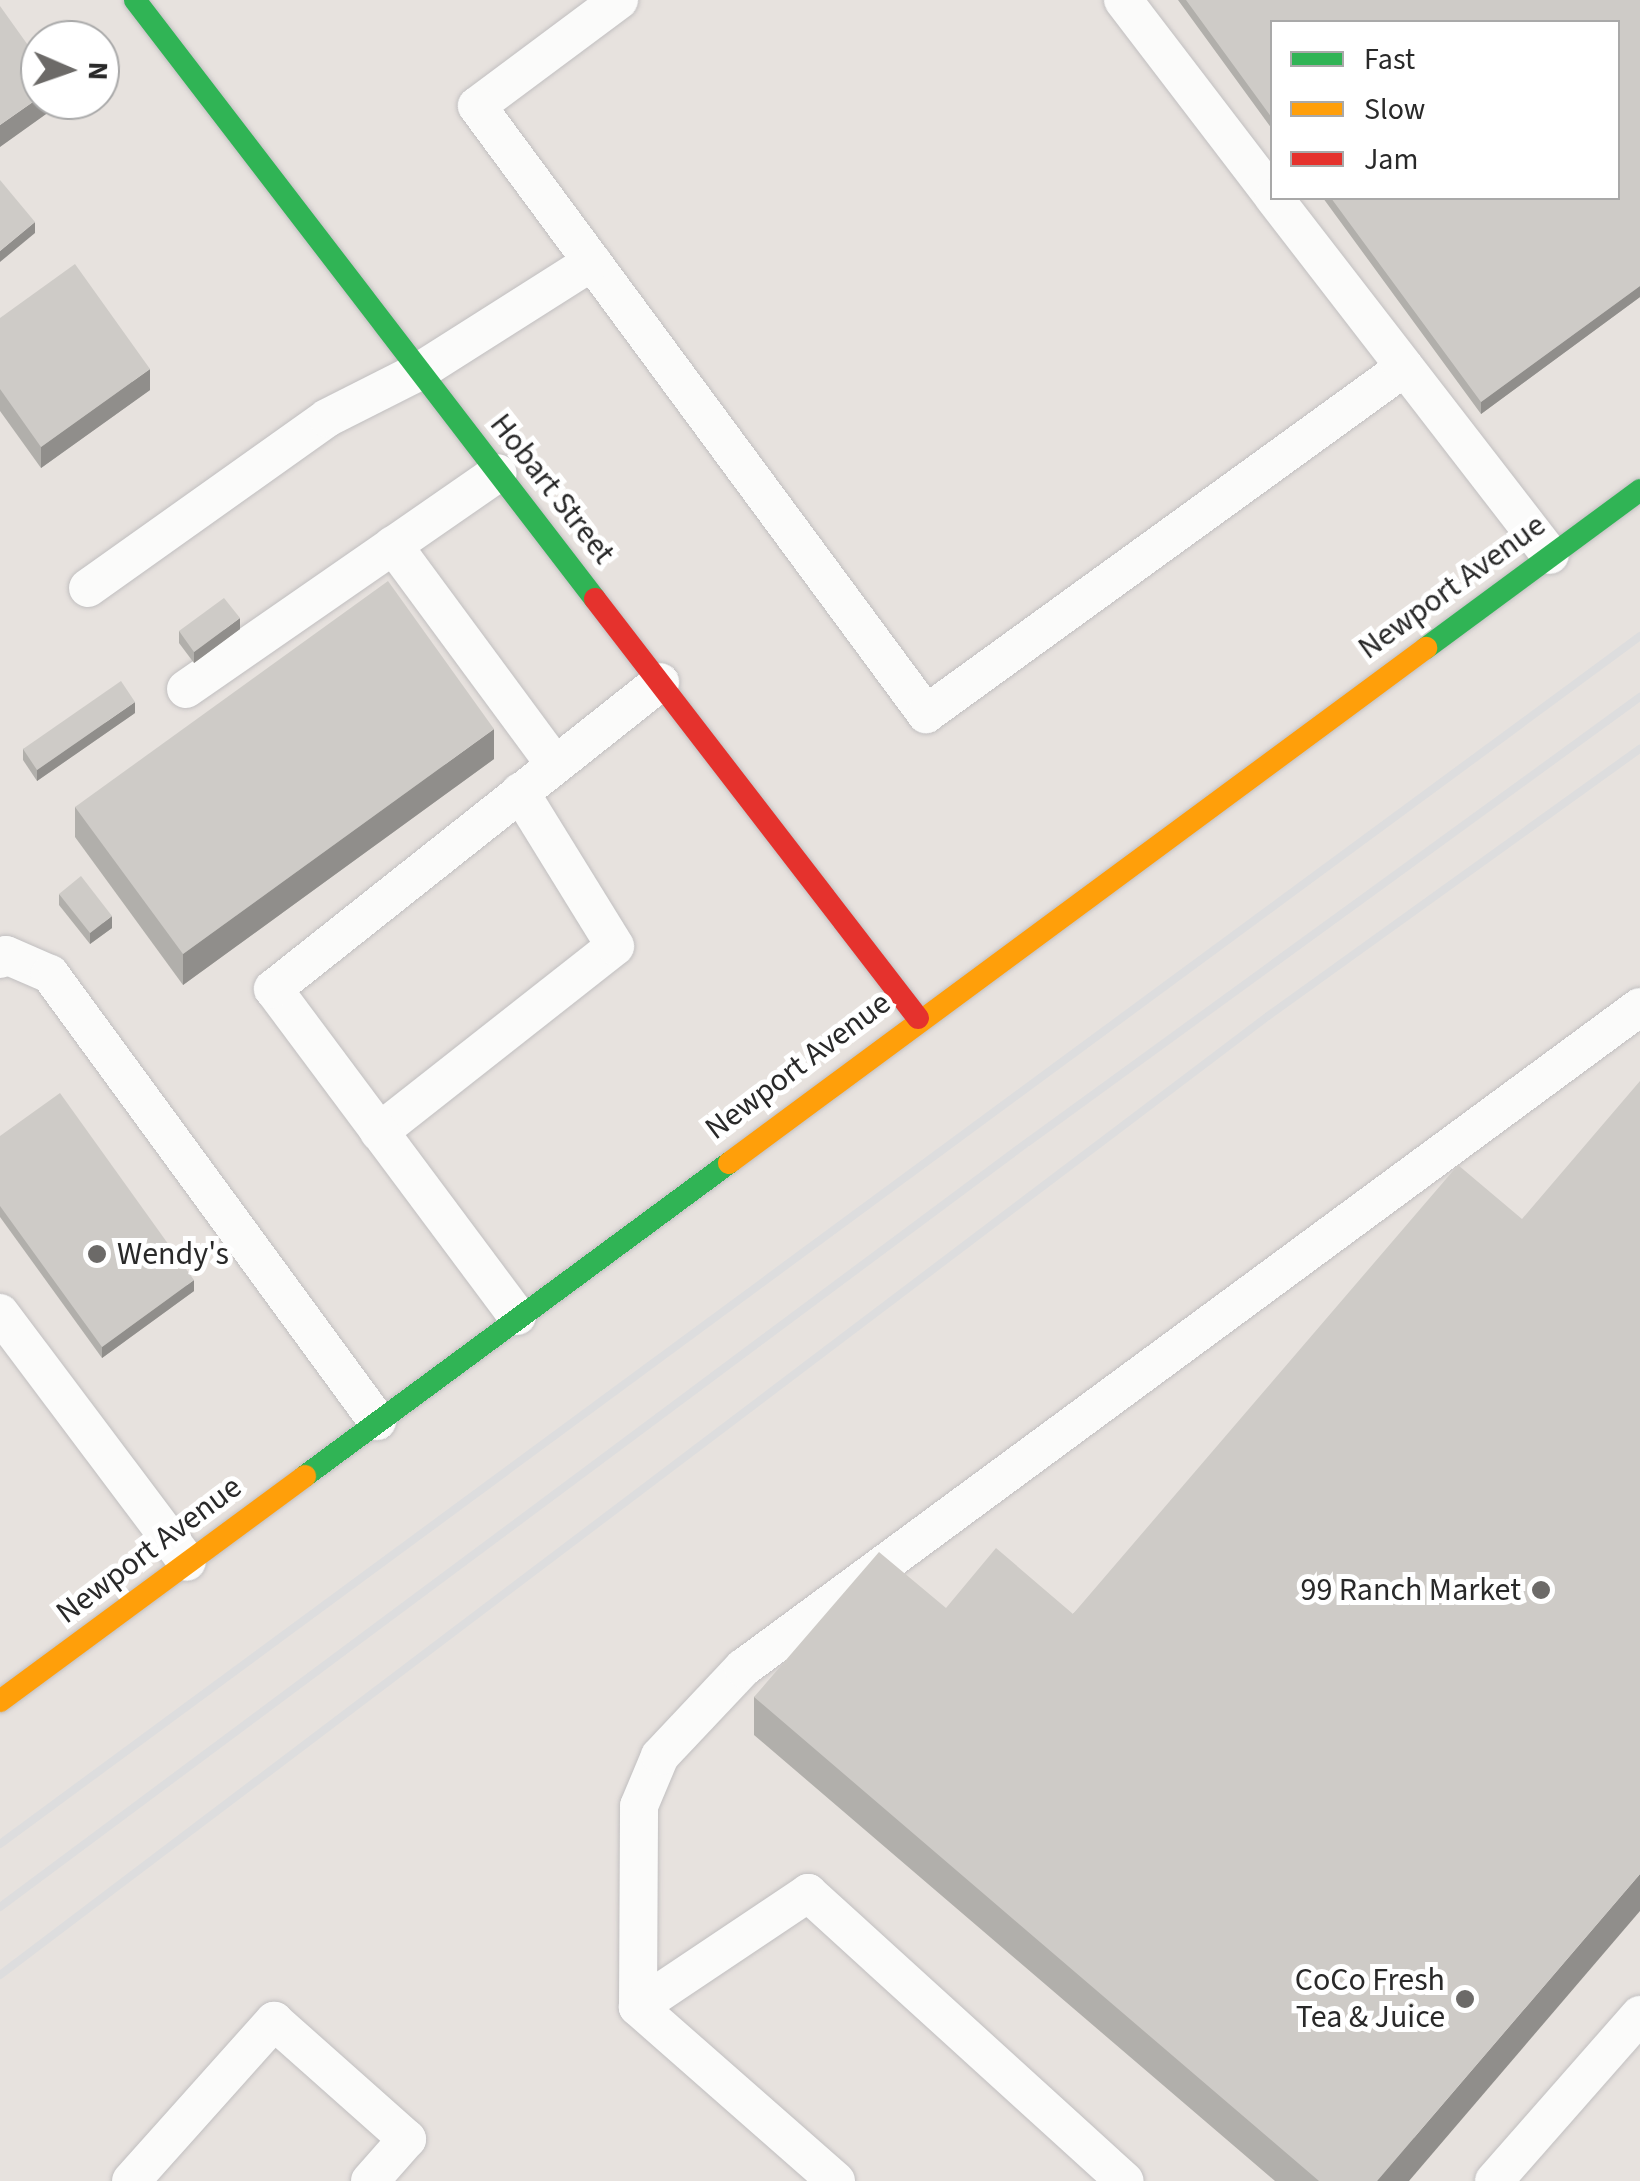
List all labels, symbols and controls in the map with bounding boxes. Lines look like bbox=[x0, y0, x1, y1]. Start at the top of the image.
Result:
north arrow bbox=[20, 20, 120, 120]
legend bbox=[1270, 20, 1620, 200]
text: Fast bbox=[1364, 38, 1415, 81]
text: N bbox=[78, 61, 118, 81]
text: Slow bbox=[1364, 88, 1425, 131]
text: Jam bbox=[1364, 138, 1418, 181]
street label: Hobart Street bbox=[481, 406, 623, 572]
street label: Newport Avenue bbox=[1351, 506, 1553, 668]
street label: Newport Avenue bbox=[698, 984, 898, 1148]
place label: Wendy's bbox=[117, 1235, 229, 1273]
marker: Wendy's bbox=[86, 1243, 108, 1265]
street label: Newport Avenue bbox=[49, 1468, 249, 1632]
place label: 99 Ranch Market bbox=[1301, 1571, 1521, 1609]
marker: 99 Ranch Market bbox=[1530, 1579, 1552, 1601]
place label: CoCo Fresh Tea & Juice bbox=[1295, 1962, 1445, 2037]
marker: CoCo Fresh Tea & Juice bbox=[1454, 1988, 1476, 2010]

